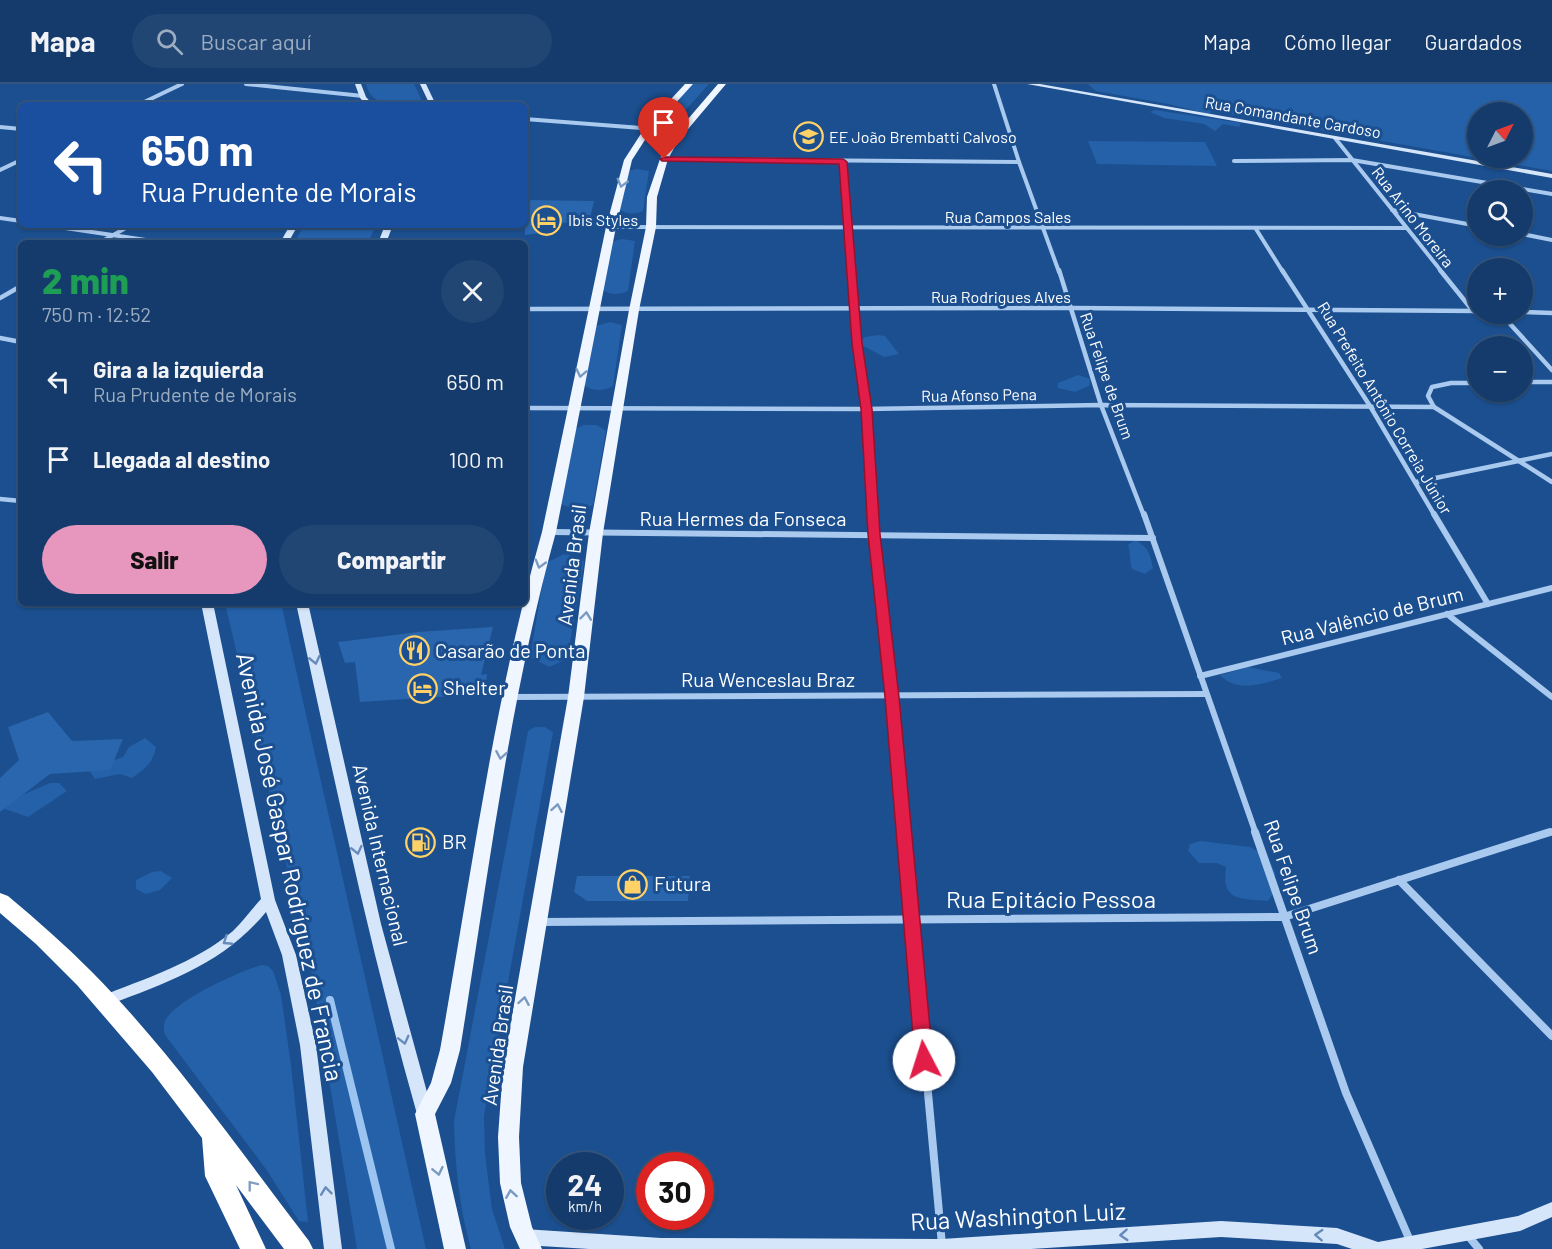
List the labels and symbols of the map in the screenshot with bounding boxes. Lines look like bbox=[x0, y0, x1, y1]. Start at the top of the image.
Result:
street label: Rua Comandante Cardoso bbox=[1204, 92, 1383, 141]
pin bbox=[638, 97, 689, 159]
north arrow bbox=[1467, 102, 1533, 168]
school or university icon: EE João Brembatti Calvoso bbox=[792, 121, 824, 153]
place label: EE João Brembatti Calvoso bbox=[829, 127, 1017, 146]
street label: Rua Arino Moreira bbox=[1368, 163, 1459, 271]
one-way arrow bbox=[617, 177, 629, 188]
hotel icon: Ibis Styles bbox=[531, 204, 563, 236]
street label: Rua Campos Sales bbox=[945, 207, 1071, 226]
place label: Ibis Styles bbox=[568, 210, 638, 229]
street label: Rua Rodrigues Alves bbox=[931, 287, 1071, 306]
street label: Rua Prefeito Antônio Correia Júnior bbox=[1314, 298, 1457, 518]
street label: Rua Felipe de Brum bbox=[1077, 310, 1138, 442]
one-way arrow bbox=[575, 368, 588, 378]
street label: Rua Afonso Pena bbox=[921, 384, 1037, 405]
street label: Avenida Brasil bbox=[552, 503, 590, 627]
street label: Rua Hermes da Fonseca bbox=[640, 506, 846, 530]
one-way arrow bbox=[535, 558, 547, 569]
street label: Rua Valêncio de Brum bbox=[1278, 581, 1465, 649]
one-way arrow bbox=[579, 611, 592, 620]
restaurant icon: Casarão de Ponta bbox=[398, 635, 430, 667]
place label: Casarão de Ponta bbox=[435, 638, 586, 662]
street label: Avenida José Gaspar Rodríguez de Francia bbox=[231, 650, 350, 1084]
one-way arrow bbox=[308, 655, 321, 665]
street label: Rua Wenceslau Braz bbox=[681, 667, 855, 691]
hotel icon: Shelter bbox=[406, 672, 438, 704]
place label: Shelter bbox=[443, 675, 506, 699]
one-way arrow bbox=[495, 750, 507, 759]
street label: Avenida Internacional bbox=[348, 761, 414, 948]
one-way arrow bbox=[551, 804, 563, 813]
street label: Rua Felipe Brum bbox=[1260, 816, 1328, 957]
fuel station icon: BR bbox=[405, 826, 437, 858]
place label: BR bbox=[442, 829, 467, 853]
one-way arrow bbox=[350, 845, 363, 855]
shop icon: Futura bbox=[617, 868, 649, 900]
place label: Futura bbox=[654, 871, 711, 895]
street label: Rua Epitácio Pessoa bbox=[946, 884, 1156, 913]
one-way arrow bbox=[223, 934, 233, 946]
street label: Avenida Brasil bbox=[477, 983, 517, 1107]
one-way arrow bbox=[518, 996, 530, 1005]
position arrow bbox=[892, 1028, 956, 1092]
one-way arrow bbox=[396, 1035, 409, 1045]
speed limit sign: 30 bbox=[636, 1152, 714, 1230]
one-way arrow bbox=[431, 1165, 444, 1175]
one-way arrow bbox=[249, 1181, 260, 1192]
one-way arrow bbox=[320, 1186, 333, 1195]
one-way arrow bbox=[506, 1190, 518, 1199]
street label: Rua Washington Luiz bbox=[909, 1195, 1126, 1236]
one-way arrow bbox=[1314, 1228, 1323, 1241]
one-way arrow bbox=[1120, 1229, 1129, 1242]

